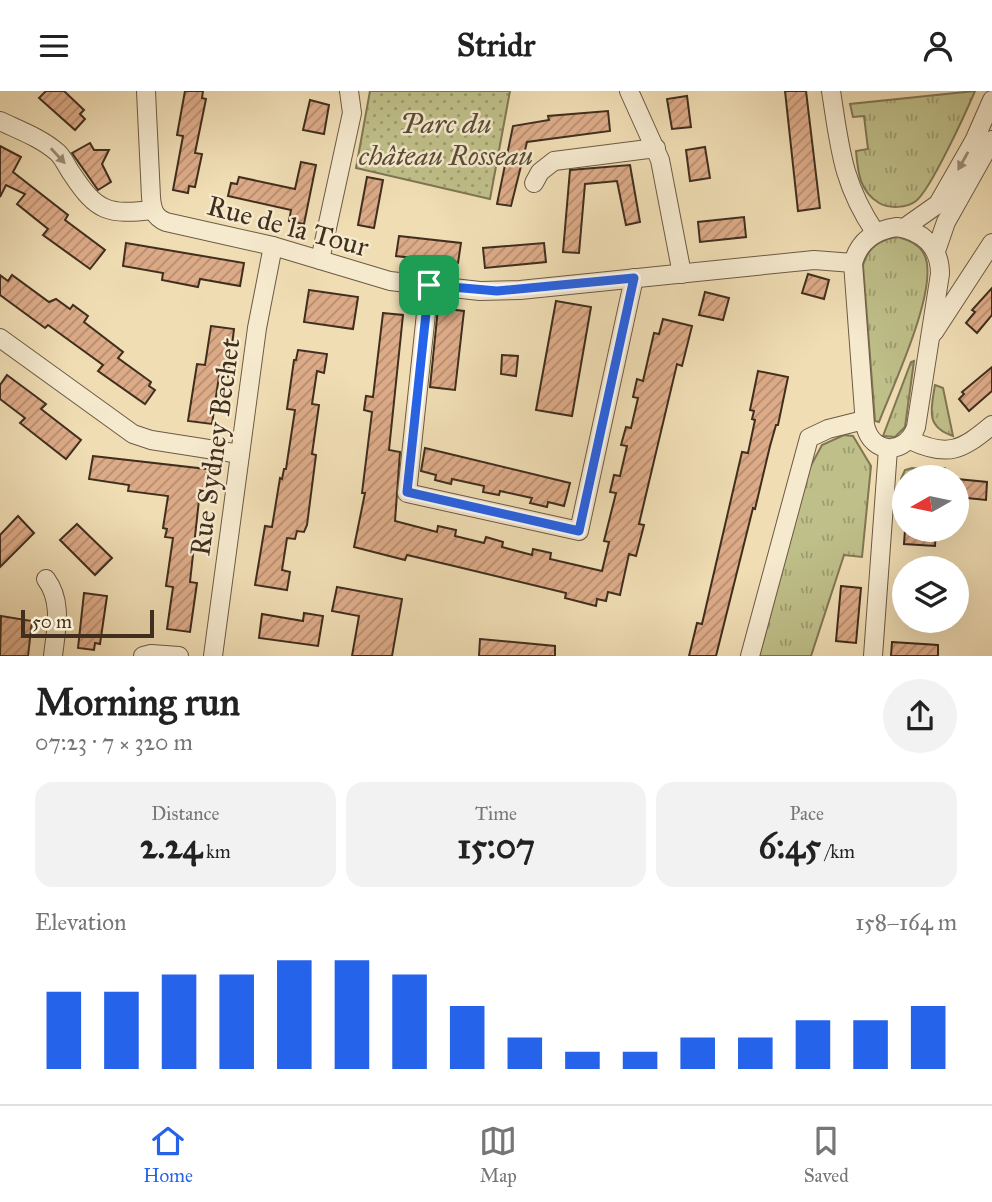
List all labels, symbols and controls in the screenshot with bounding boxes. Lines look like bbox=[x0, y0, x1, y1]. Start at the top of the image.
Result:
text: Stridr bbox=[457, 26, 535, 65]
icon: menu bbox=[35, 27, 73, 65]
icon: person bbox=[919, 27, 957, 65]
park label: Parc du château Rosseau bbox=[359, 106, 533, 173]
one-way arrow bbox=[50, 147, 66, 165]
one-way arrow bbox=[957, 152, 969, 171]
street label: Rue de la Tour bbox=[203, 188, 373, 264]
pin bbox=[399, 255, 459, 315]
icon: arrive bbox=[410, 266, 448, 304]
street label: Rue Sydney Bechet bbox=[182, 336, 248, 558]
north arrow bbox=[892, 465, 970, 543]
map controls bbox=[892, 465, 969, 633]
button: layers bbox=[892, 556, 969, 633]
scale bar bbox=[21, 607, 154, 639]
text: 50 m bbox=[32, 610, 72, 633]
text: Morning run bbox=[35, 679, 240, 725]
button: share bbox=[883, 679, 957, 753]
text: 07:23 · 7 × 320 m bbox=[35, 728, 193, 756]
text: Distance bbox=[151, 802, 219, 825]
text: Time bbox=[475, 802, 517, 825]
text: Pace bbox=[789, 802, 824, 825]
text: 2.24 bbox=[140, 825, 202, 868]
text: 15:07 bbox=[457, 825, 535, 868]
text: 6:45 bbox=[758, 825, 821, 868]
text: km bbox=[202, 840, 231, 863]
text: /km bbox=[821, 840, 855, 863]
text: Elevation bbox=[35, 908, 126, 936]
text: 158–164 m bbox=[855, 908, 957, 936]
tab: Home bbox=[143, 1122, 193, 1187]
tab: Map bbox=[479, 1122, 517, 1187]
tab: Saved bbox=[804, 1122, 849, 1187]

